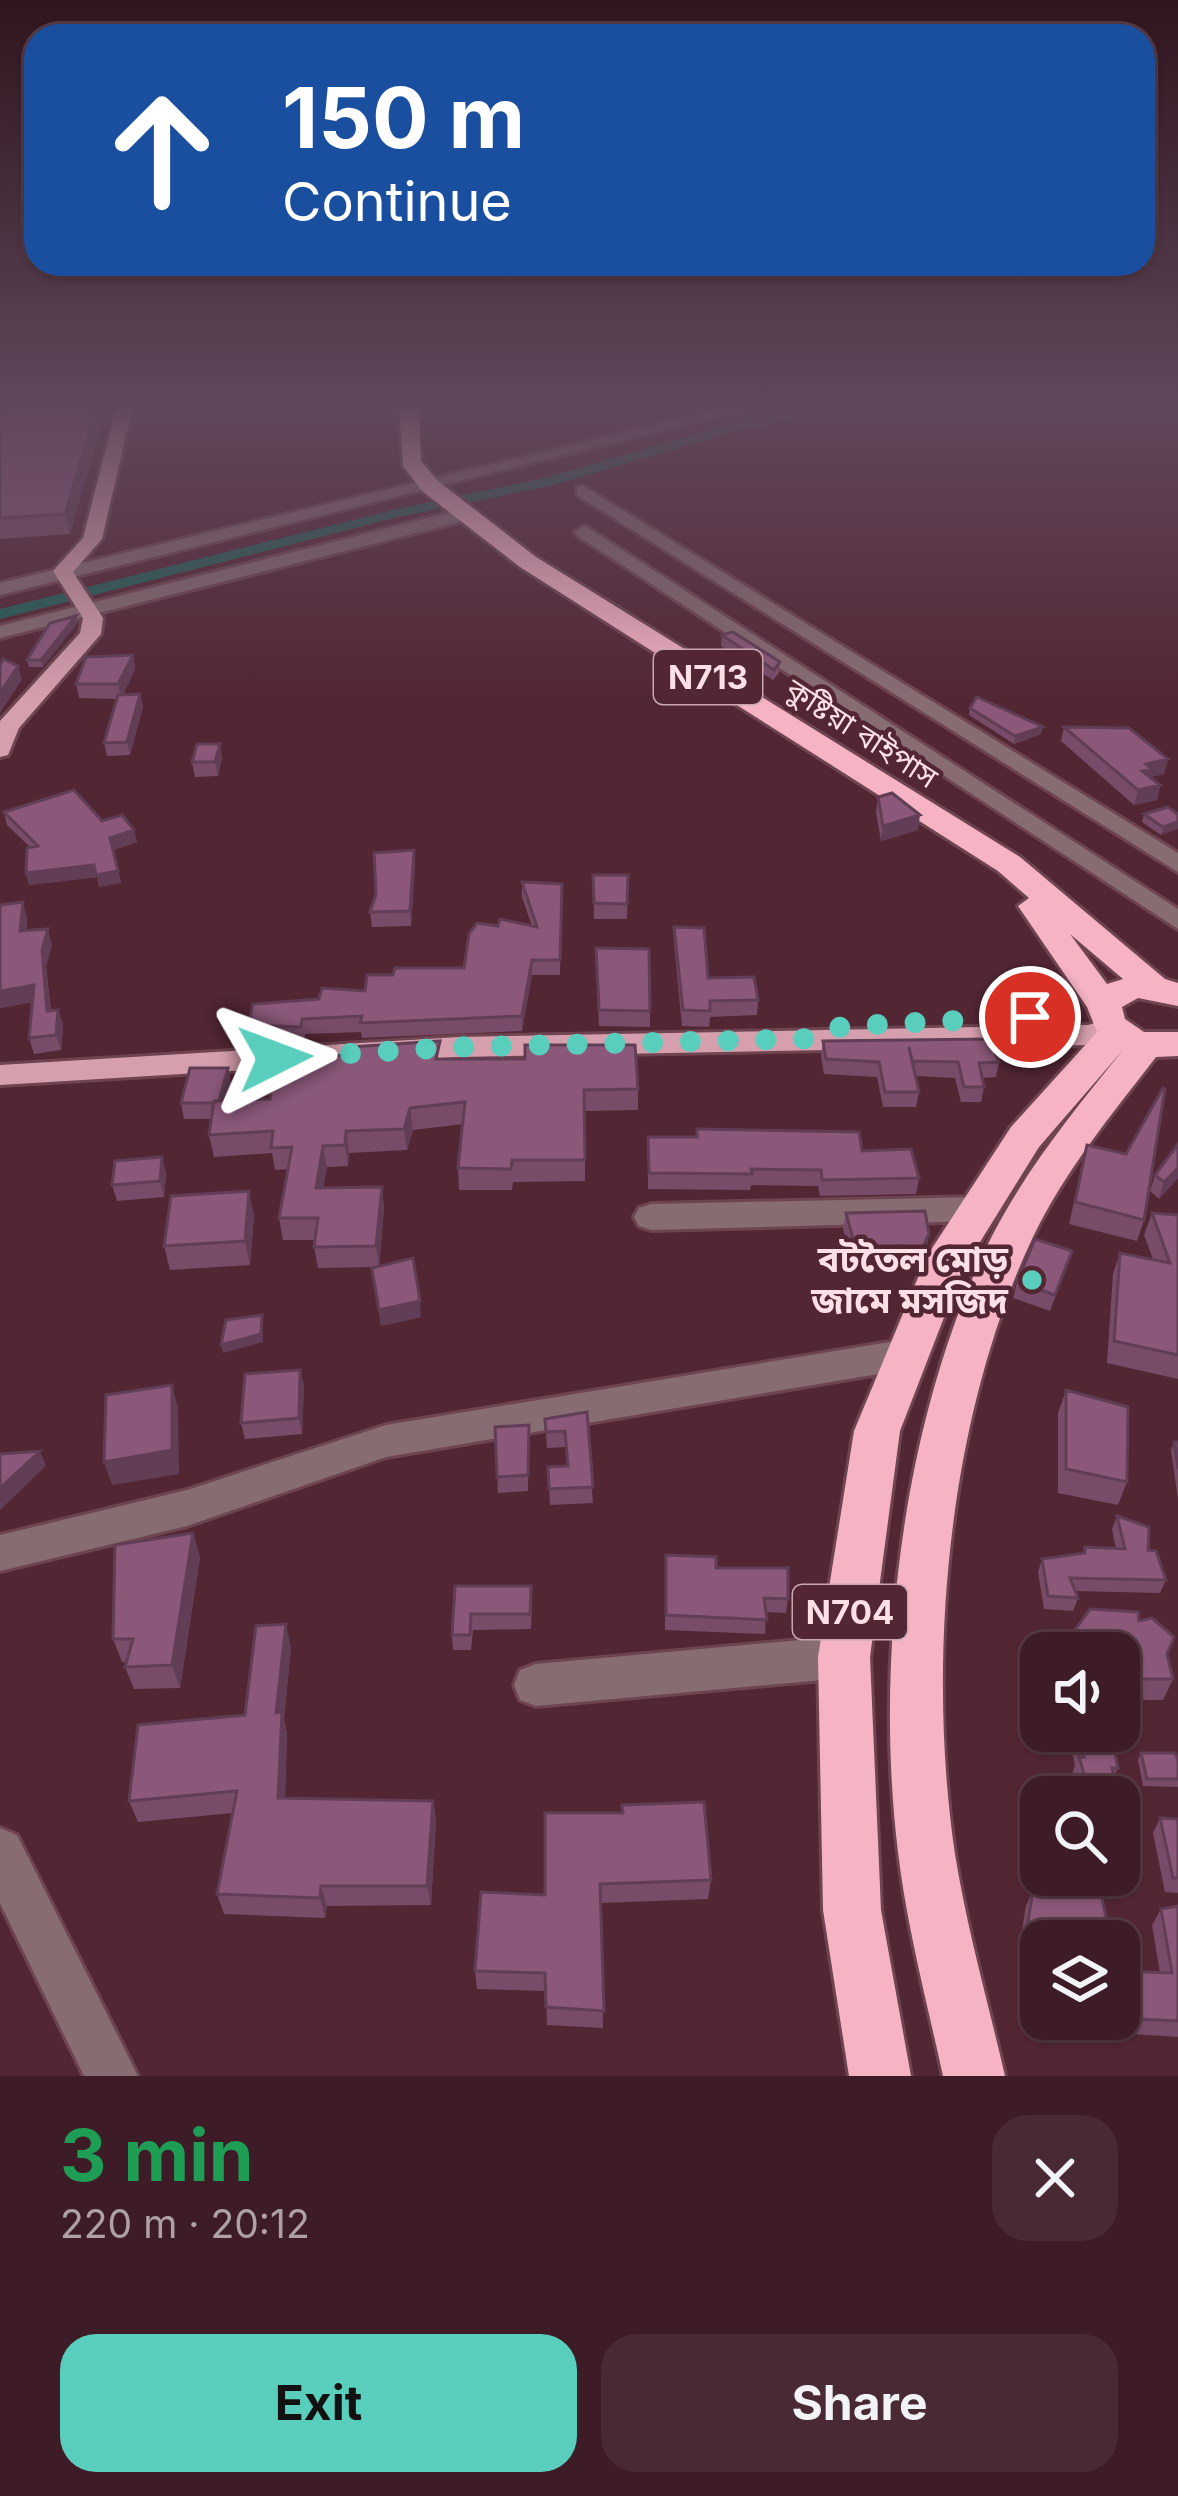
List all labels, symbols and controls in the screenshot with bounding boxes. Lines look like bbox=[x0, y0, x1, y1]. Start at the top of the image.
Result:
text: 150 m bbox=[282, 67, 525, 168]
icon: ahead bbox=[84, 72, 240, 228]
text: Continue bbox=[282, 169, 512, 234]
road number: N713 bbox=[654, 650, 762, 704]
street label: কুষ্টিয়া বাইপাস bbox=[779, 670, 945, 795]
pin bbox=[979, 966, 1081, 1068]
icon: arrive bbox=[997, 984, 1063, 1050]
position arrow bbox=[212, 995, 338, 1121]
place label: বটতৈল মোড় জামে মসজিদ bbox=[810, 1237, 1009, 1322]
marker: বটতৈল মোড় জামে মসজিদ bbox=[1019, 1267, 1045, 1293]
road number: N704 bbox=[793, 1585, 907, 1639]
map controls bbox=[1020, 1632, 1140, 2040]
button: sound bbox=[1020, 1632, 1140, 1752]
button: search bbox=[1020, 1776, 1140, 1896]
button: layers bbox=[1020, 1920, 1140, 2040]
text: 3 min bbox=[60, 2111, 254, 2198]
button: close bbox=[992, 2115, 1118, 2241]
text: 220 m · 20:12 bbox=[60, 2200, 310, 2247]
button: Exit bbox=[60, 2334, 577, 2472]
button: Share bbox=[601, 2334, 1118, 2472]

